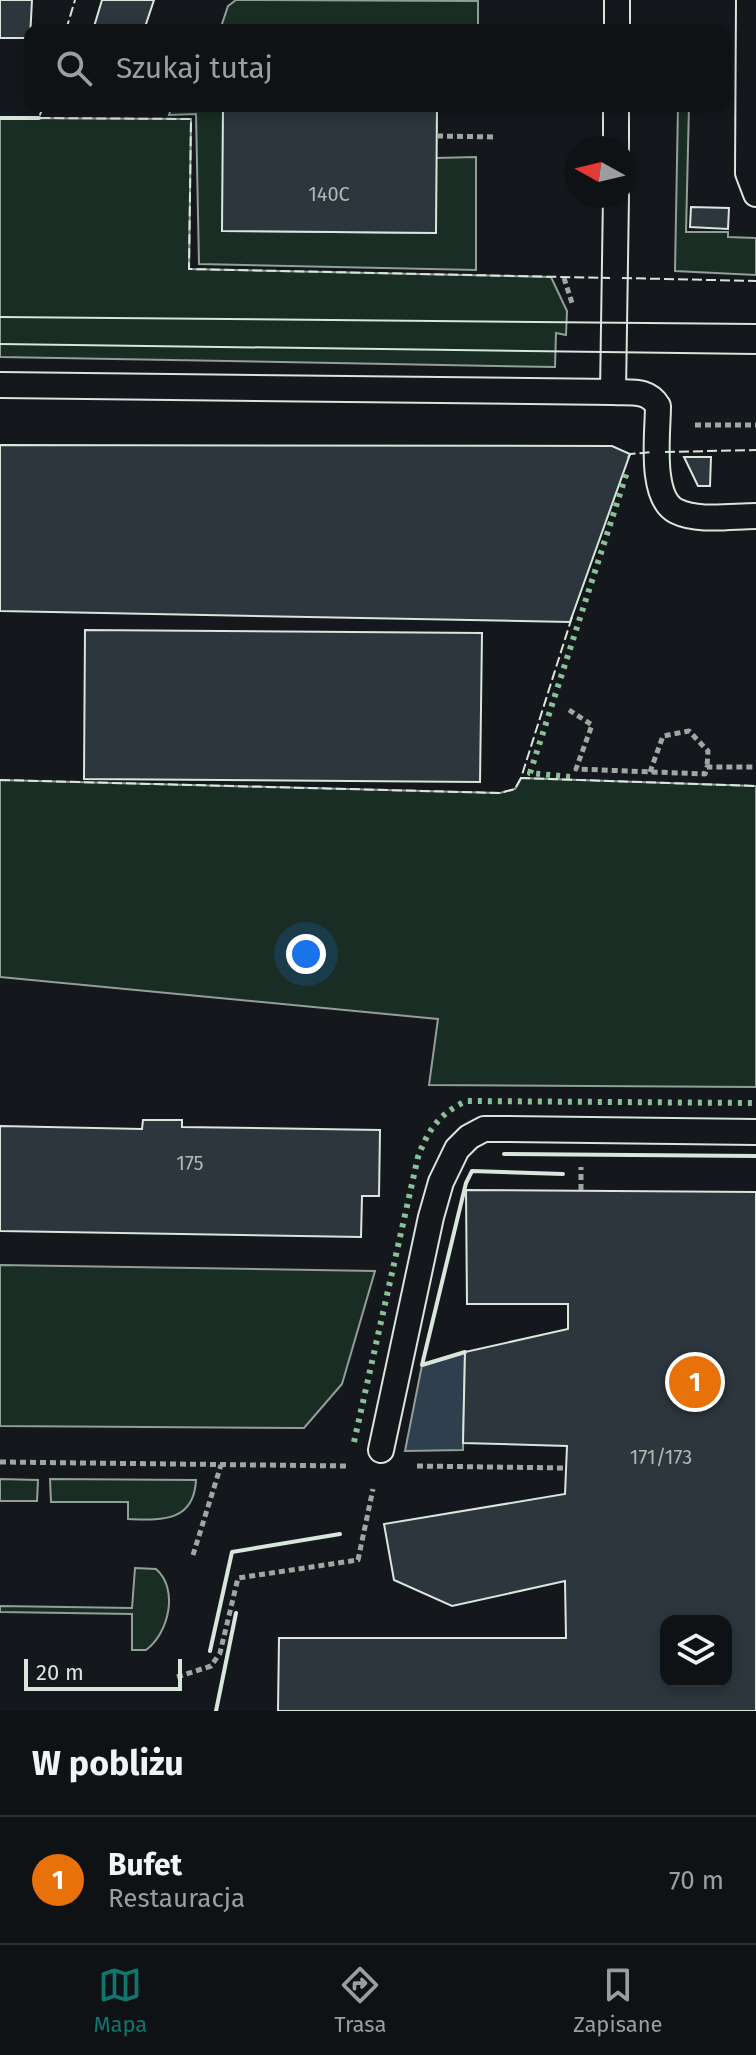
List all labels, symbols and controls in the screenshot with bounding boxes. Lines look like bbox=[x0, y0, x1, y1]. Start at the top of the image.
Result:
search box bbox=[24, 24, 732, 112]
icon: search bbox=[52, 46, 96, 90]
text: Szukaj tutaj bbox=[116, 50, 273, 86]
north arrow bbox=[564, 136, 636, 208]
house number: 140C bbox=[308, 182, 350, 206]
your location bbox=[286, 934, 326, 974]
house number: 175 bbox=[176, 1151, 204, 1175]
pin: 1 bbox=[669, 1352, 721, 1412]
house number: 171/173 bbox=[630, 1445, 692, 1469]
map controls bbox=[660, 1615, 732, 1687]
button: layers bbox=[660, 1615, 732, 1687]
scale bar bbox=[24, 1655, 182, 1691]
text: 20 m bbox=[36, 1659, 84, 1686]
text: W pobliżu bbox=[32, 1743, 184, 1784]
text: Bufet bbox=[108, 1847, 182, 1883]
text: 1 bbox=[52, 1865, 64, 1896]
text: 70 m bbox=[669, 1865, 724, 1896]
text: Restauracja bbox=[108, 1883, 245, 1914]
tab: Mapa bbox=[93, 1963, 147, 2038]
tab: Trasa bbox=[334, 1963, 386, 2038]
tab: Zapisane bbox=[573, 1963, 663, 2038]

